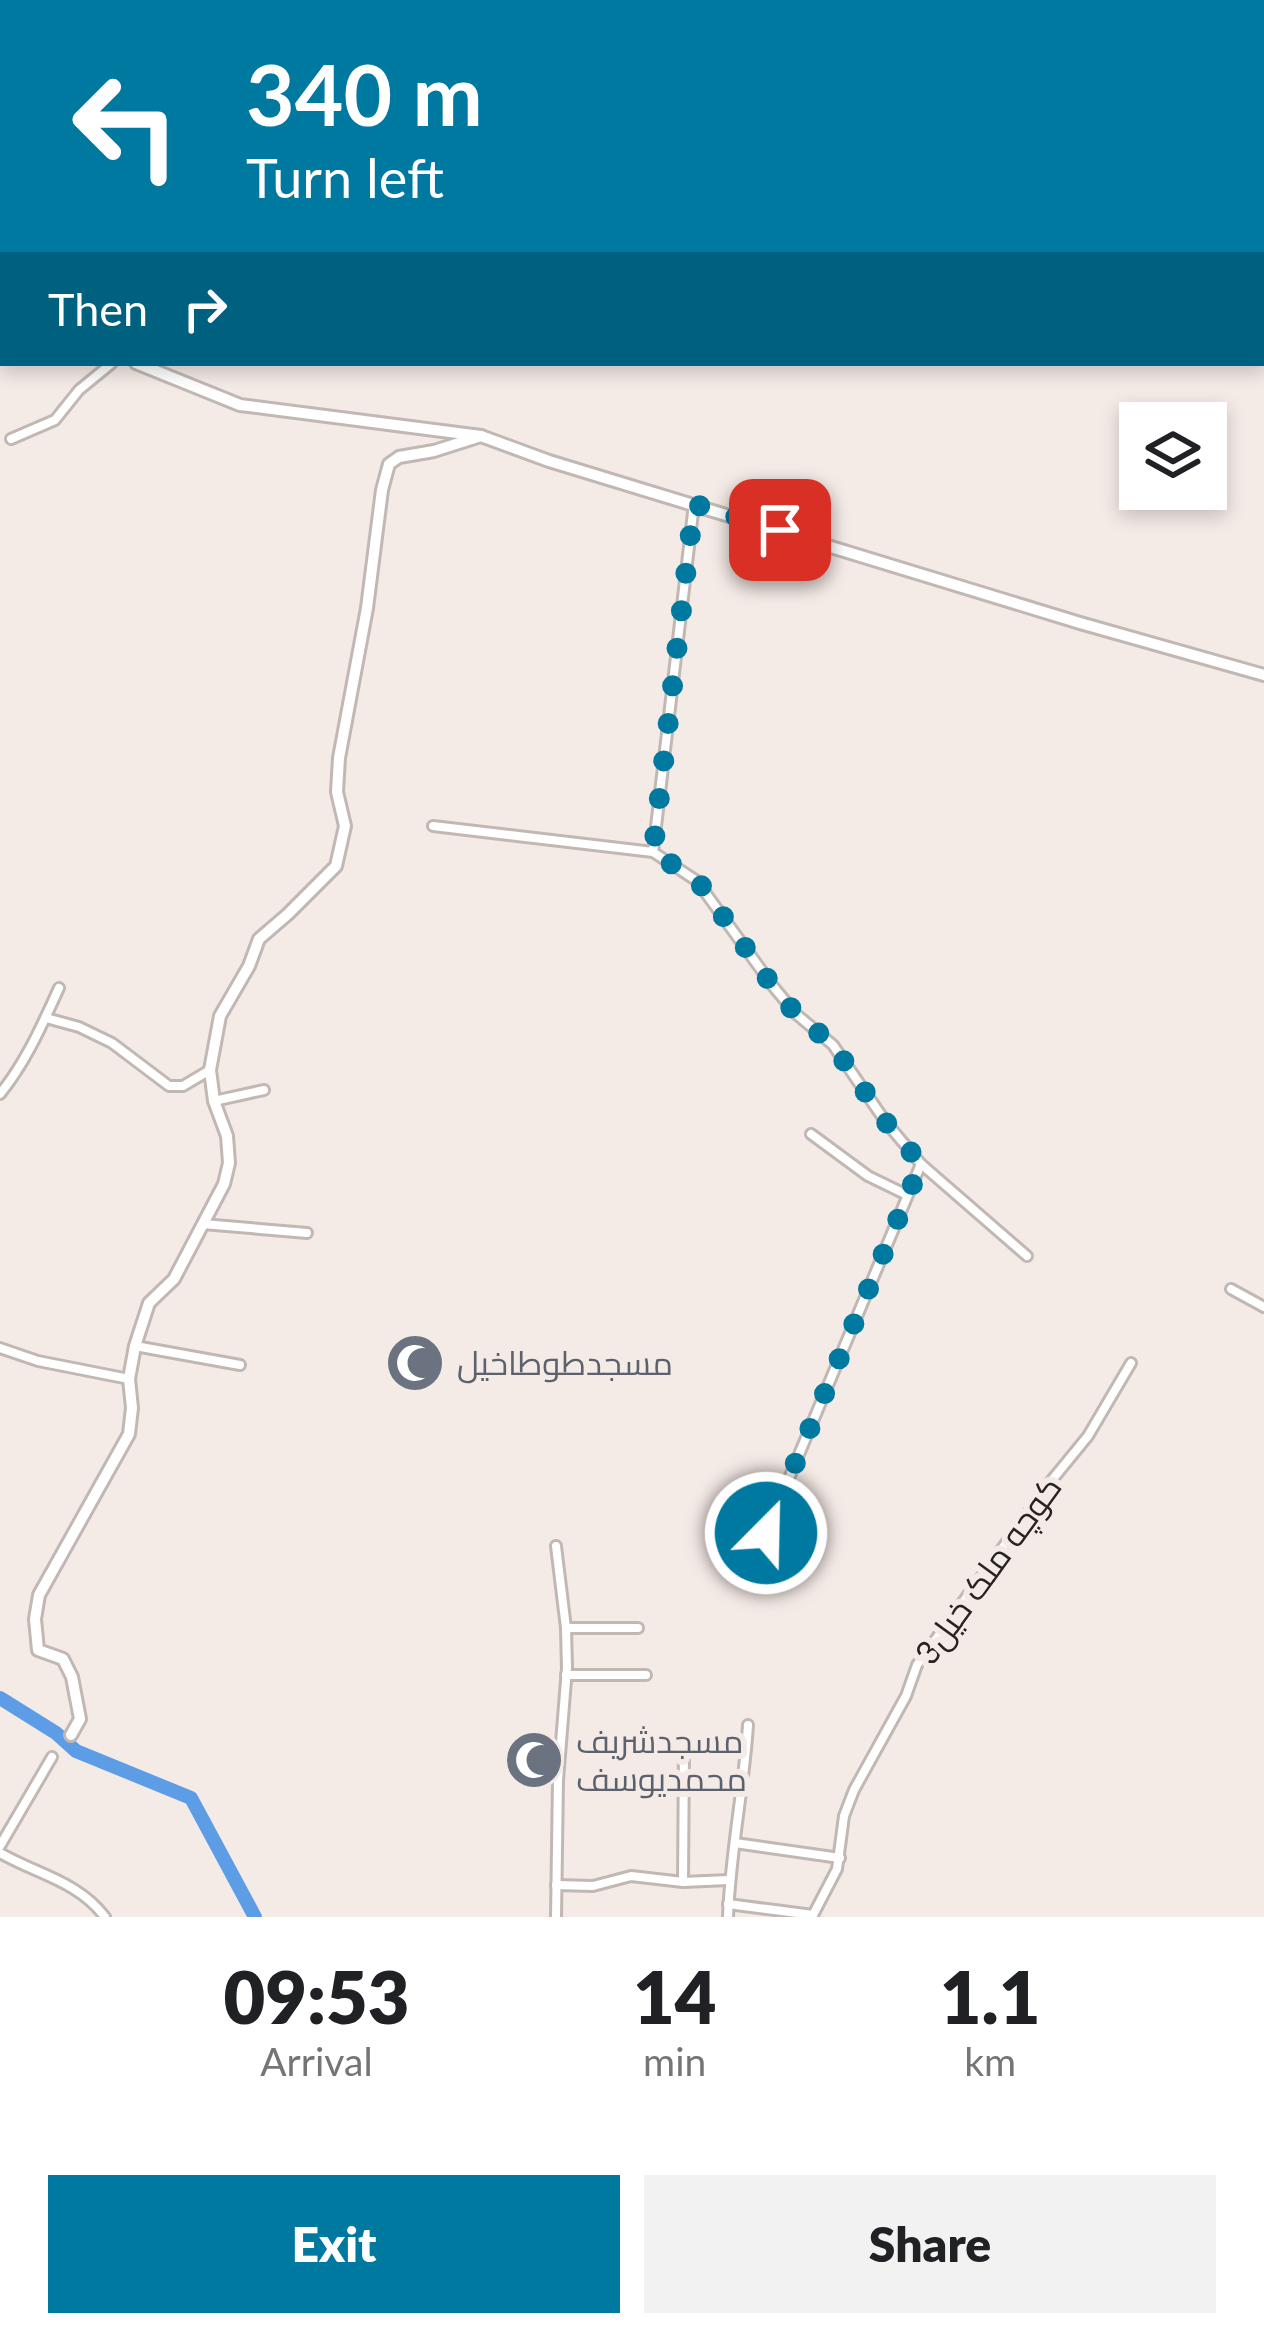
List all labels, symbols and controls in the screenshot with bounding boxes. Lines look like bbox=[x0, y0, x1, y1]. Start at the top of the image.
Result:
text: 340 m bbox=[246, 43, 483, 144]
icon: left bbox=[48, 48, 204, 204]
text: Turn left bbox=[246, 145, 444, 210]
icon: right bbox=[172, 276, 238, 342]
text: Then bbox=[48, 282, 148, 336]
map controls bbox=[1119, 402, 1227, 510]
button: layers bbox=[1119, 402, 1227, 510]
pin bbox=[729, 479, 831, 581]
icon: arrive bbox=[747, 497, 813, 563]
mosque icon: مسجدطوطاخیل bbox=[384, 1332, 446, 1394]
place label: مسجدطوطاخیل bbox=[457, 1342, 673, 1384]
street label: کوچه ملک خیل3 bbox=[906, 1468, 1071, 1673]
position arrow bbox=[703, 1470, 829, 1596]
place label: مسجدشریف محمدیوسف bbox=[576, 1720, 747, 1799]
mosque icon: مسجدشریف محمدیوسف bbox=[503, 1729, 565, 1791]
text: 09:53 bbox=[223, 1953, 410, 2039]
text: 14 bbox=[633, 1953, 716, 2039]
text: 1.1 bbox=[940, 1953, 1041, 2039]
text: Arrival bbox=[260, 2038, 373, 2084]
text: min bbox=[643, 2038, 706, 2084]
text: km bbox=[964, 2038, 1016, 2084]
button: Exit bbox=[48, 2175, 620, 2313]
button: Share bbox=[644, 2175, 1216, 2313]

